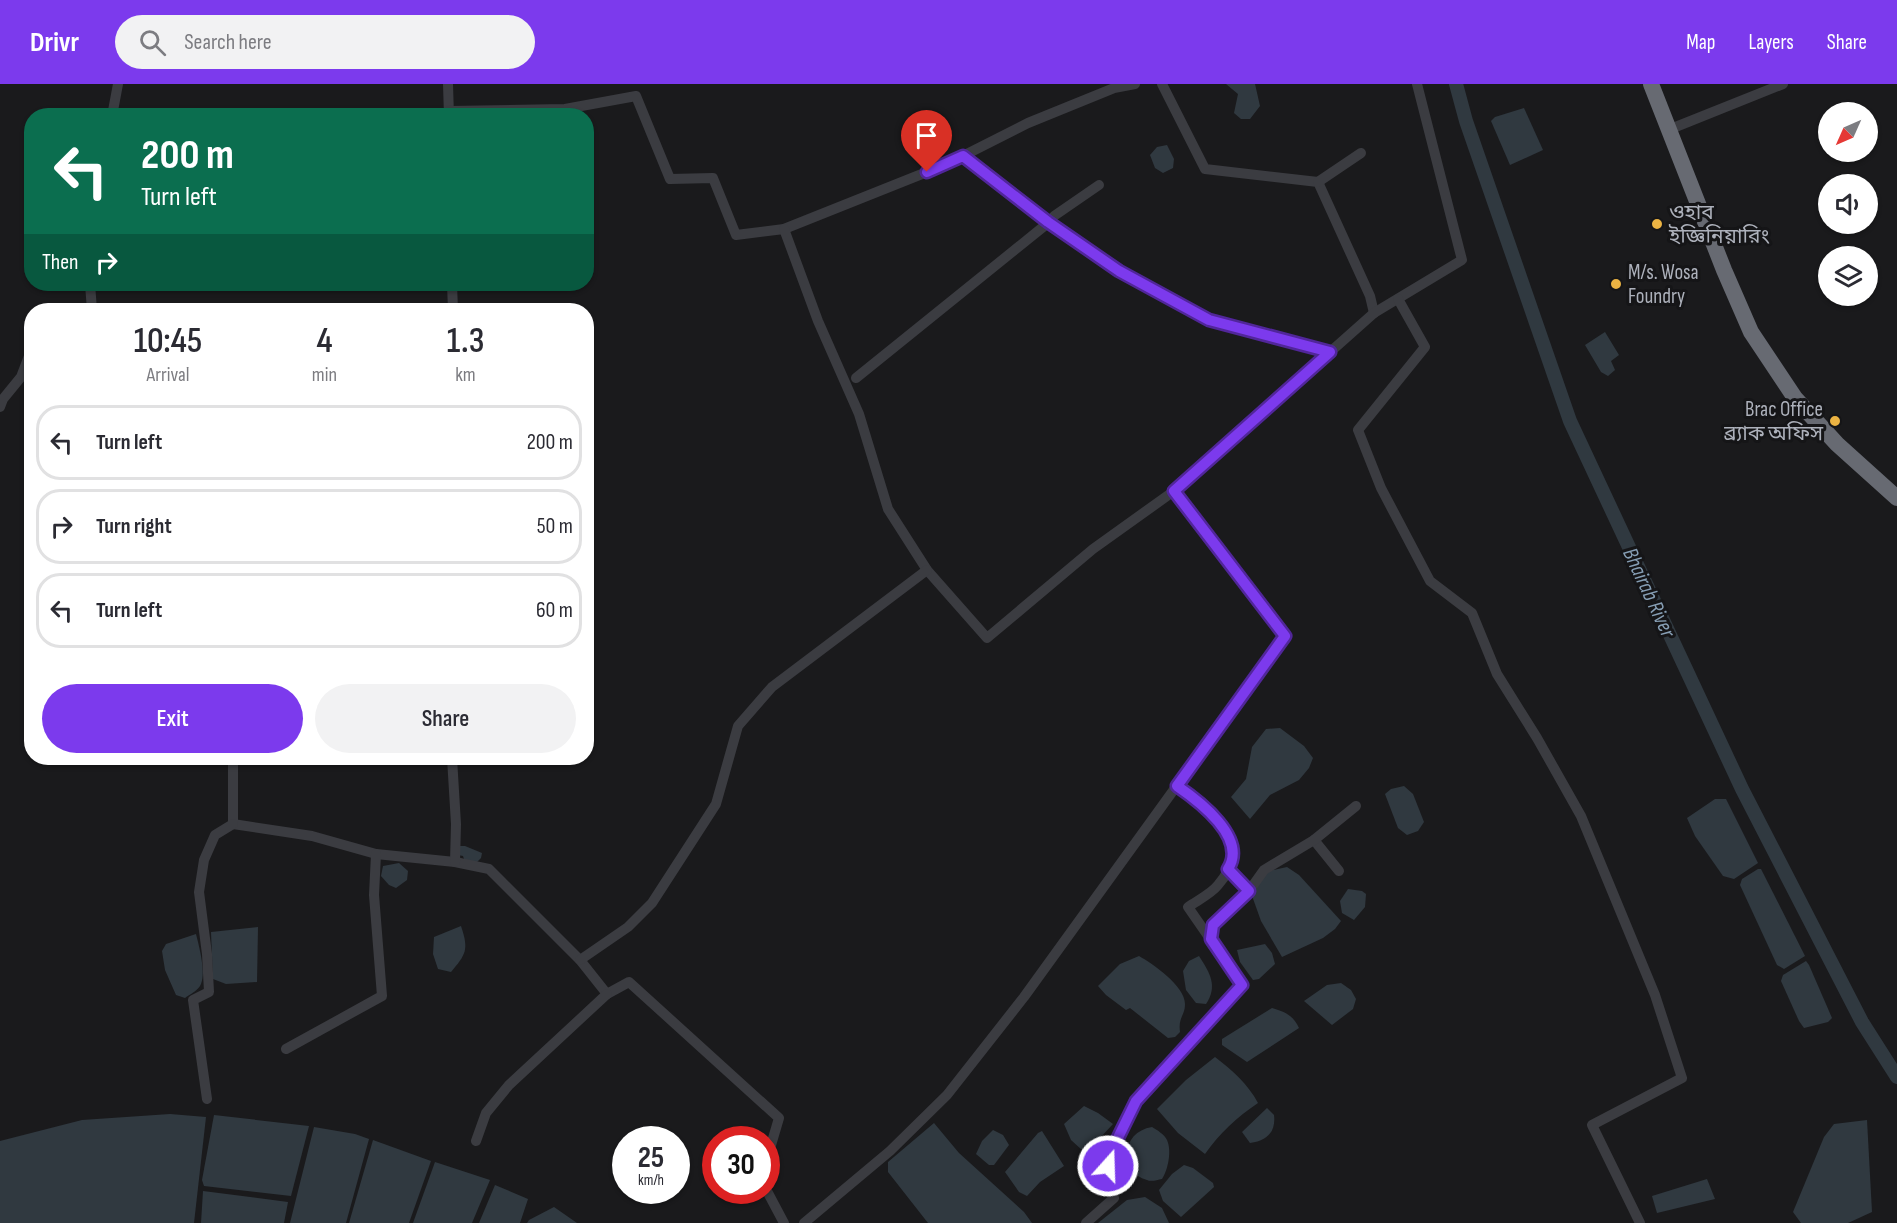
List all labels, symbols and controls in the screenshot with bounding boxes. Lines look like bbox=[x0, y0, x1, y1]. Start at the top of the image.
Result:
search box bbox=[115, 15, 535, 69]
text: Drivr bbox=[30, 26, 79, 59]
icon: search bbox=[136, 26, 169, 59]
text: Search here bbox=[184, 29, 272, 56]
text: Map bbox=[1686, 30, 1715, 55]
text: Layers bbox=[1748, 30, 1794, 55]
text: Share bbox=[1827, 30, 1867, 55]
north arrow bbox=[1818, 102, 1878, 162]
map controls bbox=[1818, 102, 1878, 306]
pin bbox=[901, 110, 952, 172]
icon: arrive bbox=[910, 119, 943, 152]
text: 200 m bbox=[141, 130, 234, 181]
icon: left bbox=[42, 132, 120, 210]
button: sound bbox=[1818, 174, 1878, 234]
text: Turn left bbox=[141, 181, 217, 213]
place label: ওহাব ইজ্ঞিনিয়ারিং bbox=[1668, 200, 1770, 249]
marker: ওহাব ইজ্ঞিনিয়ারিং bbox=[1650, 217, 1664, 231]
icon: right bbox=[90, 246, 123, 279]
button: layers bbox=[1818, 246, 1878, 306]
text: Then bbox=[42, 249, 78, 276]
place label: M/s. Wosa Foundry bbox=[1628, 260, 1699, 309]
marker: M/s. Wosa Foundry bbox=[1609, 277, 1623, 291]
text: 10:45 bbox=[134, 320, 202, 363]
text: 4 bbox=[316, 320, 332, 363]
text: 1.3 bbox=[447, 320, 484, 363]
text: Arrival bbox=[146, 363, 189, 387]
text: min bbox=[312, 363, 337, 387]
text: km bbox=[455, 363, 476, 387]
place label: Brac Office ব্র্যাক অফিস bbox=[1723, 397, 1824, 446]
marker: Brac Office ব্র্যাক অফিস bbox=[1828, 414, 1842, 428]
icon: left bbox=[45, 426, 78, 459]
text: Turn left bbox=[96, 429, 162, 456]
text: 200 m bbox=[527, 429, 573, 456]
icon: right bbox=[45, 510, 78, 543]
text: Turn right bbox=[96, 513, 172, 540]
text: 50 m bbox=[537, 513, 573, 540]
water label: Bhairab River bbox=[1616, 544, 1681, 642]
icon: left bbox=[45, 594, 78, 627]
text: Turn left bbox=[96, 597, 162, 624]
text: 60 m bbox=[536, 597, 573, 624]
button: Exit bbox=[42, 684, 303, 753]
button: Share bbox=[315, 684, 576, 753]
speed limit sign: 30 bbox=[702, 1126, 780, 1204]
position arrow bbox=[1076, 1134, 1140, 1198]
text: 25 bbox=[638, 1140, 664, 1176]
text: km/h bbox=[638, 1171, 664, 1190]

